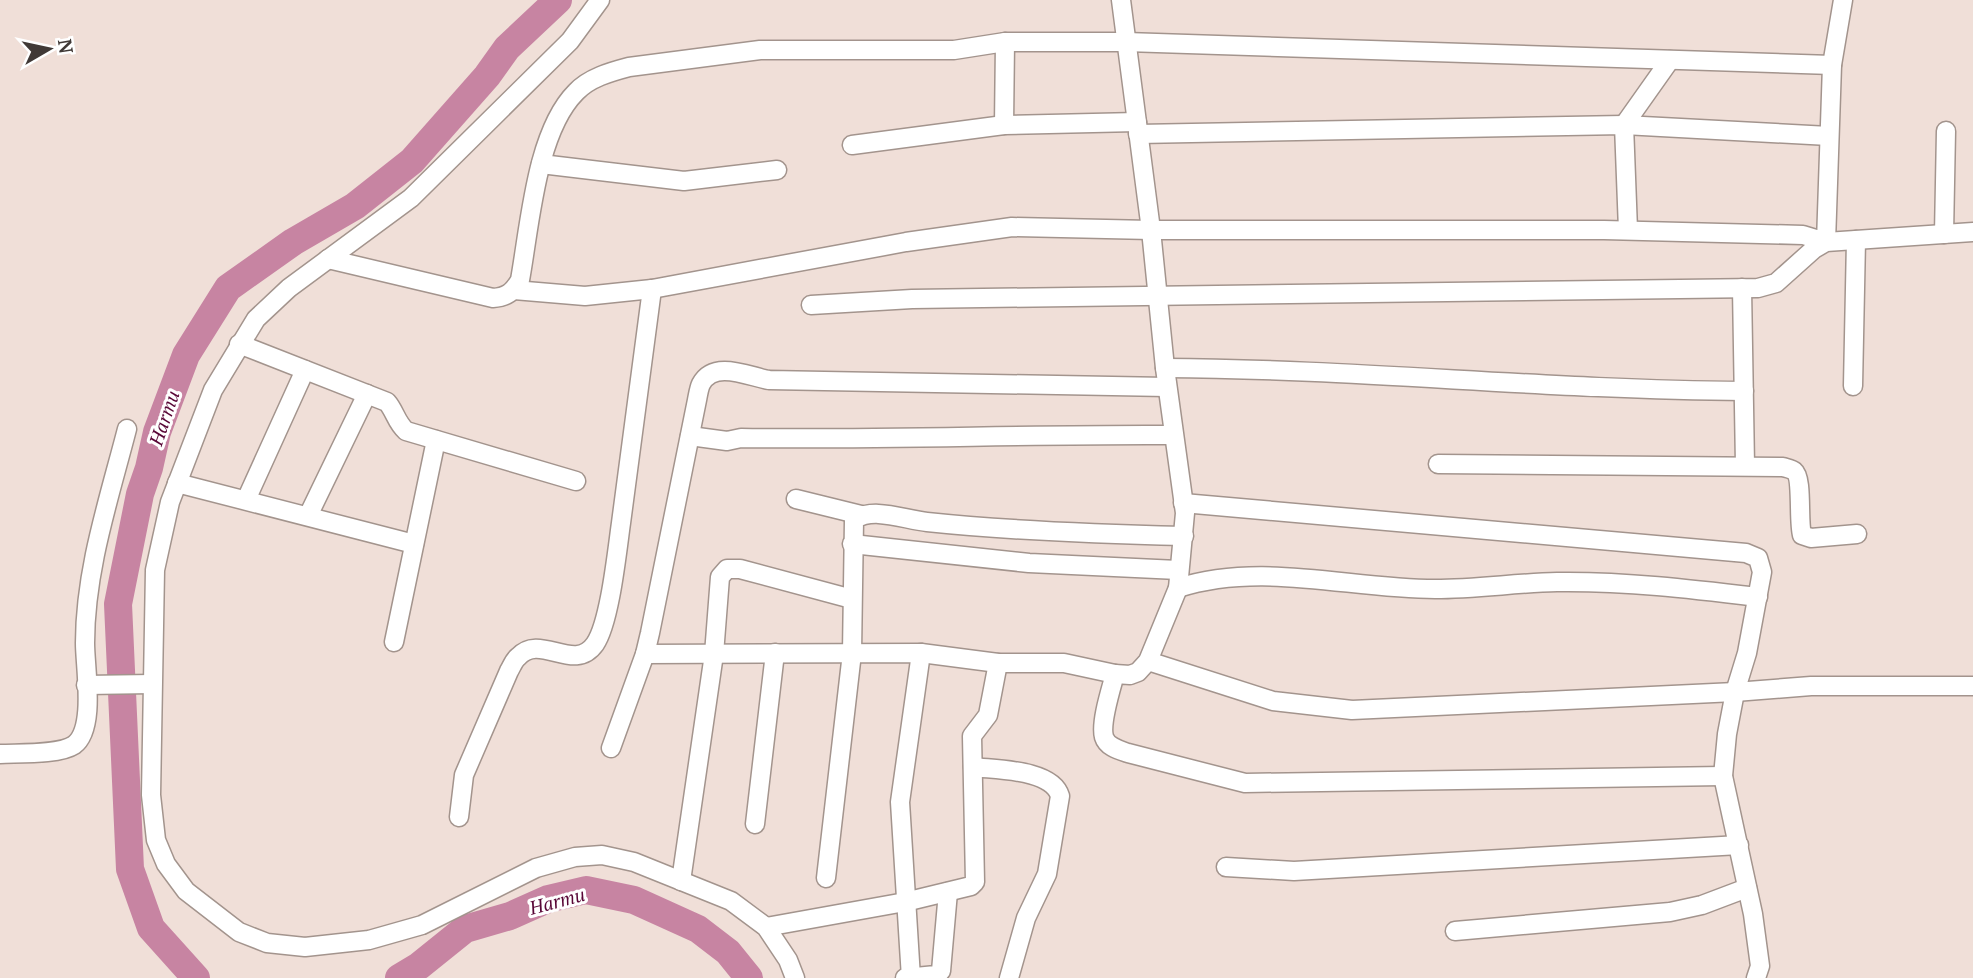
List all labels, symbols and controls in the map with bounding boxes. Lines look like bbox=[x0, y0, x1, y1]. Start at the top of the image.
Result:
north arrow bbox=[14, 14, 84, 84]
text: N bbox=[53, 37, 80, 56]
water label: Harmu bbox=[142, 387, 185, 450]
water label: Harmu bbox=[525, 881, 587, 920]

